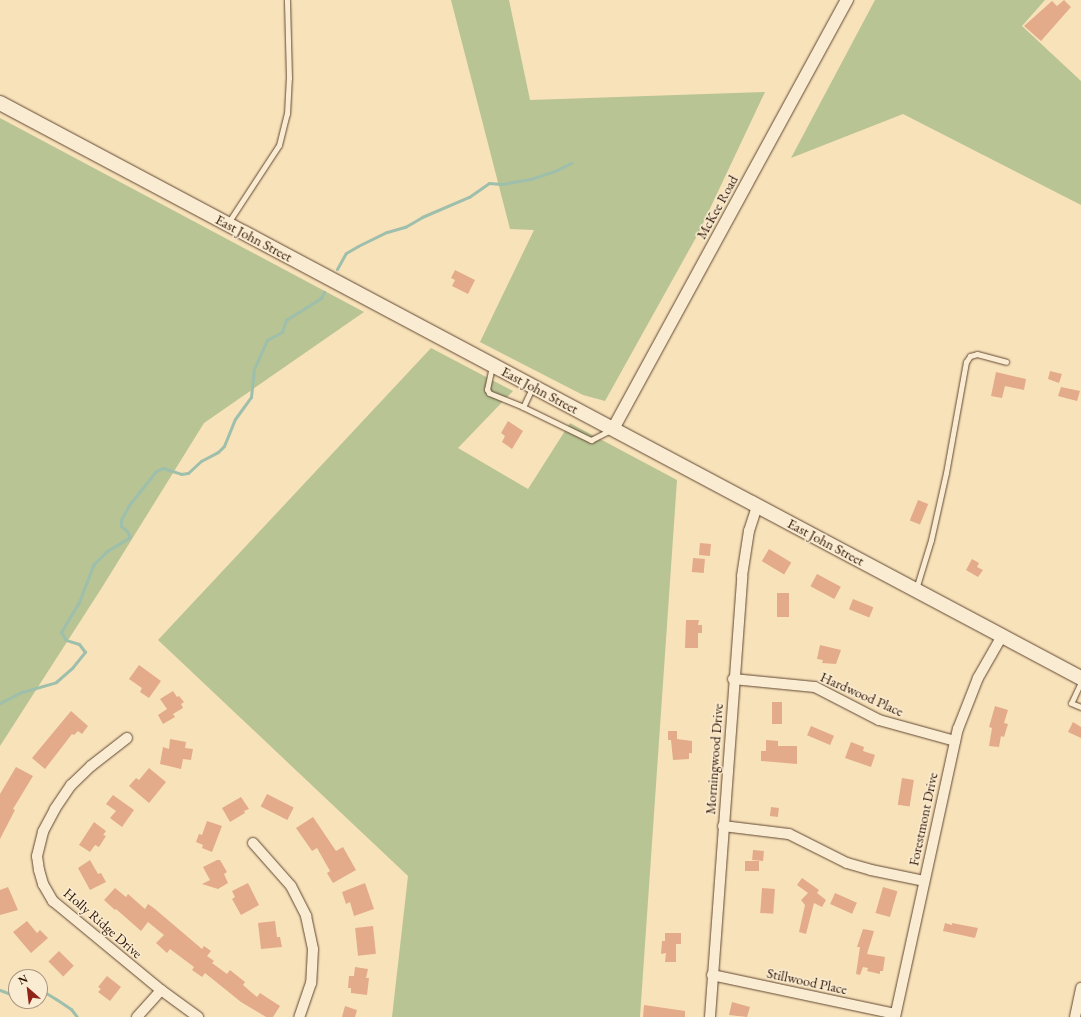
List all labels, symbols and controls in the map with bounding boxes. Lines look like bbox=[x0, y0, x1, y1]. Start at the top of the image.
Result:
street label: McKee Road bbox=[693, 172, 741, 242]
street label: East John Street bbox=[213, 211, 295, 265]
street label: East John Street bbox=[499, 363, 581, 417]
street label: East John Street bbox=[785, 515, 867, 569]
street label: Hardwood Place bbox=[818, 668, 906, 720]
street label: Morningwood Drive bbox=[702, 703, 726, 815]
street label: Forestmont Drive bbox=[905, 771, 941, 867]
street label: Holly Ridge Drive bbox=[60, 884, 146, 962]
street label: Stillwood Place bbox=[765, 964, 849, 998]
north arrow bbox=[8, 969, 48, 1009]
text: N bbox=[16, 971, 30, 988]

